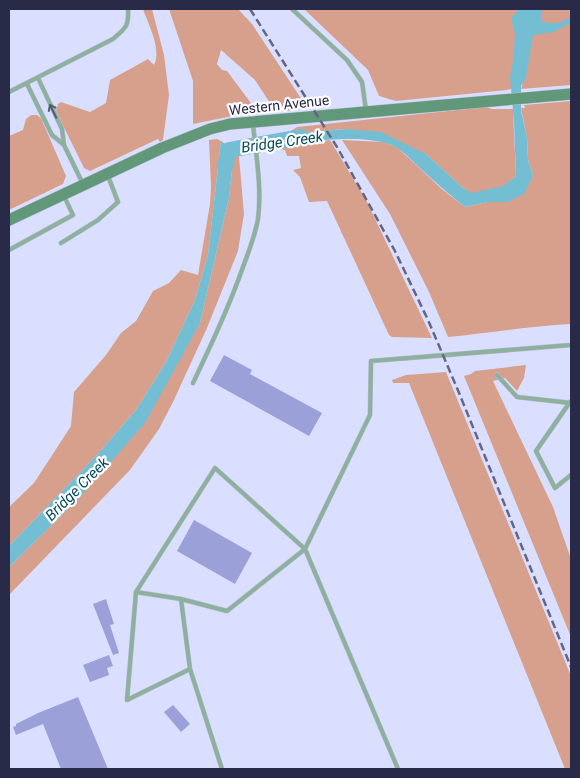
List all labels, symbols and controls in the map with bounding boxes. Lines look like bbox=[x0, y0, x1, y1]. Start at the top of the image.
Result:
street label: Western Avenue bbox=[228, 92, 330, 118]
one-way arrow bbox=[48, 104, 58, 119]
water label: Bridge Creek bbox=[240, 127, 325, 157]
water label: Bridge Creek bbox=[42, 453, 113, 524]

